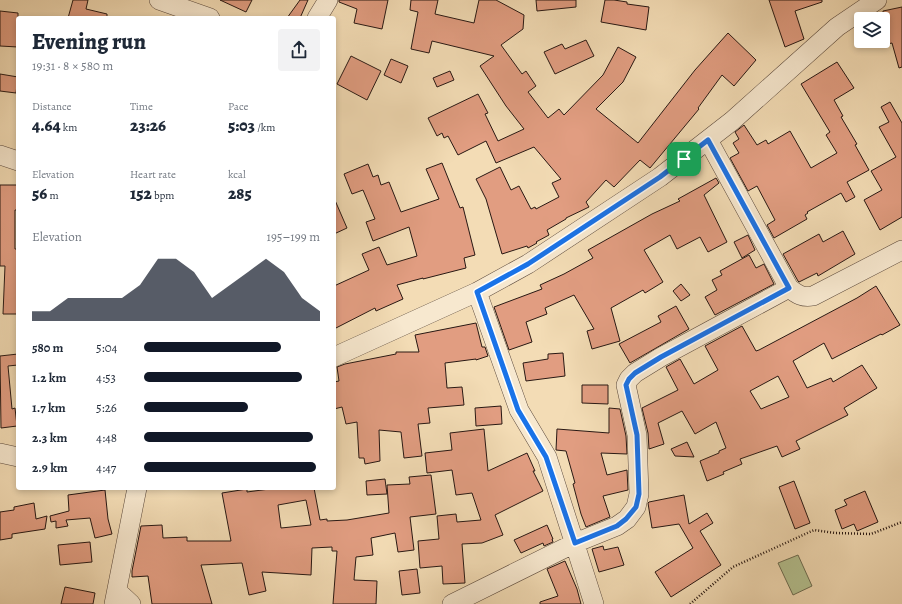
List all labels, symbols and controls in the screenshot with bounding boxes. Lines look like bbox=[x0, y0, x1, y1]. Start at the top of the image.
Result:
map controls bbox=[854, 12, 890, 48]
button: layers bbox=[854, 12, 890, 48]
text: Evening run bbox=[32, 27, 146, 57]
button: share bbox=[278, 29, 320, 71]
text: 19:31 · 8 × 580 m bbox=[32, 57, 113, 74]
text: Distance bbox=[32, 99, 71, 114]
text: Time bbox=[130, 99, 153, 114]
text: Pace bbox=[228, 99, 248, 114]
text: 4.64 bbox=[32, 114, 61, 137]
text: 23:26 bbox=[130, 114, 166, 137]
text: 5:03 bbox=[228, 114, 255, 137]
text: km bbox=[61, 120, 77, 135]
text: /km bbox=[255, 120, 275, 135]
pin bbox=[667, 142, 701, 176]
icon: arrive bbox=[673, 148, 695, 170]
text: Elevation bbox=[32, 167, 74, 182]
text: Heart rate bbox=[130, 167, 176, 182]
text: kcal bbox=[228, 167, 246, 182]
text: 56 bbox=[32, 182, 47, 205]
text: 152 bbox=[130, 182, 152, 205]
text: 285 bbox=[228, 182, 252, 205]
text: m bbox=[47, 188, 59, 203]
text: bpm bbox=[152, 188, 174, 203]
text: Elevation bbox=[32, 228, 82, 245]
text: 195–199 m bbox=[266, 228, 320, 245]
text: 580 m bbox=[32, 339, 64, 356]
text: 5:04 bbox=[96, 339, 118, 356]
text: 1.2 km bbox=[32, 369, 66, 386]
text: 4:53 bbox=[96, 369, 116, 386]
text: 1.7 km bbox=[32, 399, 66, 416]
text: 5:26 bbox=[96, 399, 117, 416]
text: 2.3 km bbox=[32, 429, 67, 446]
text: 4:48 bbox=[96, 429, 117, 446]
text: 2.9 km bbox=[32, 459, 68, 476]
text: 4:47 bbox=[96, 459, 116, 476]

